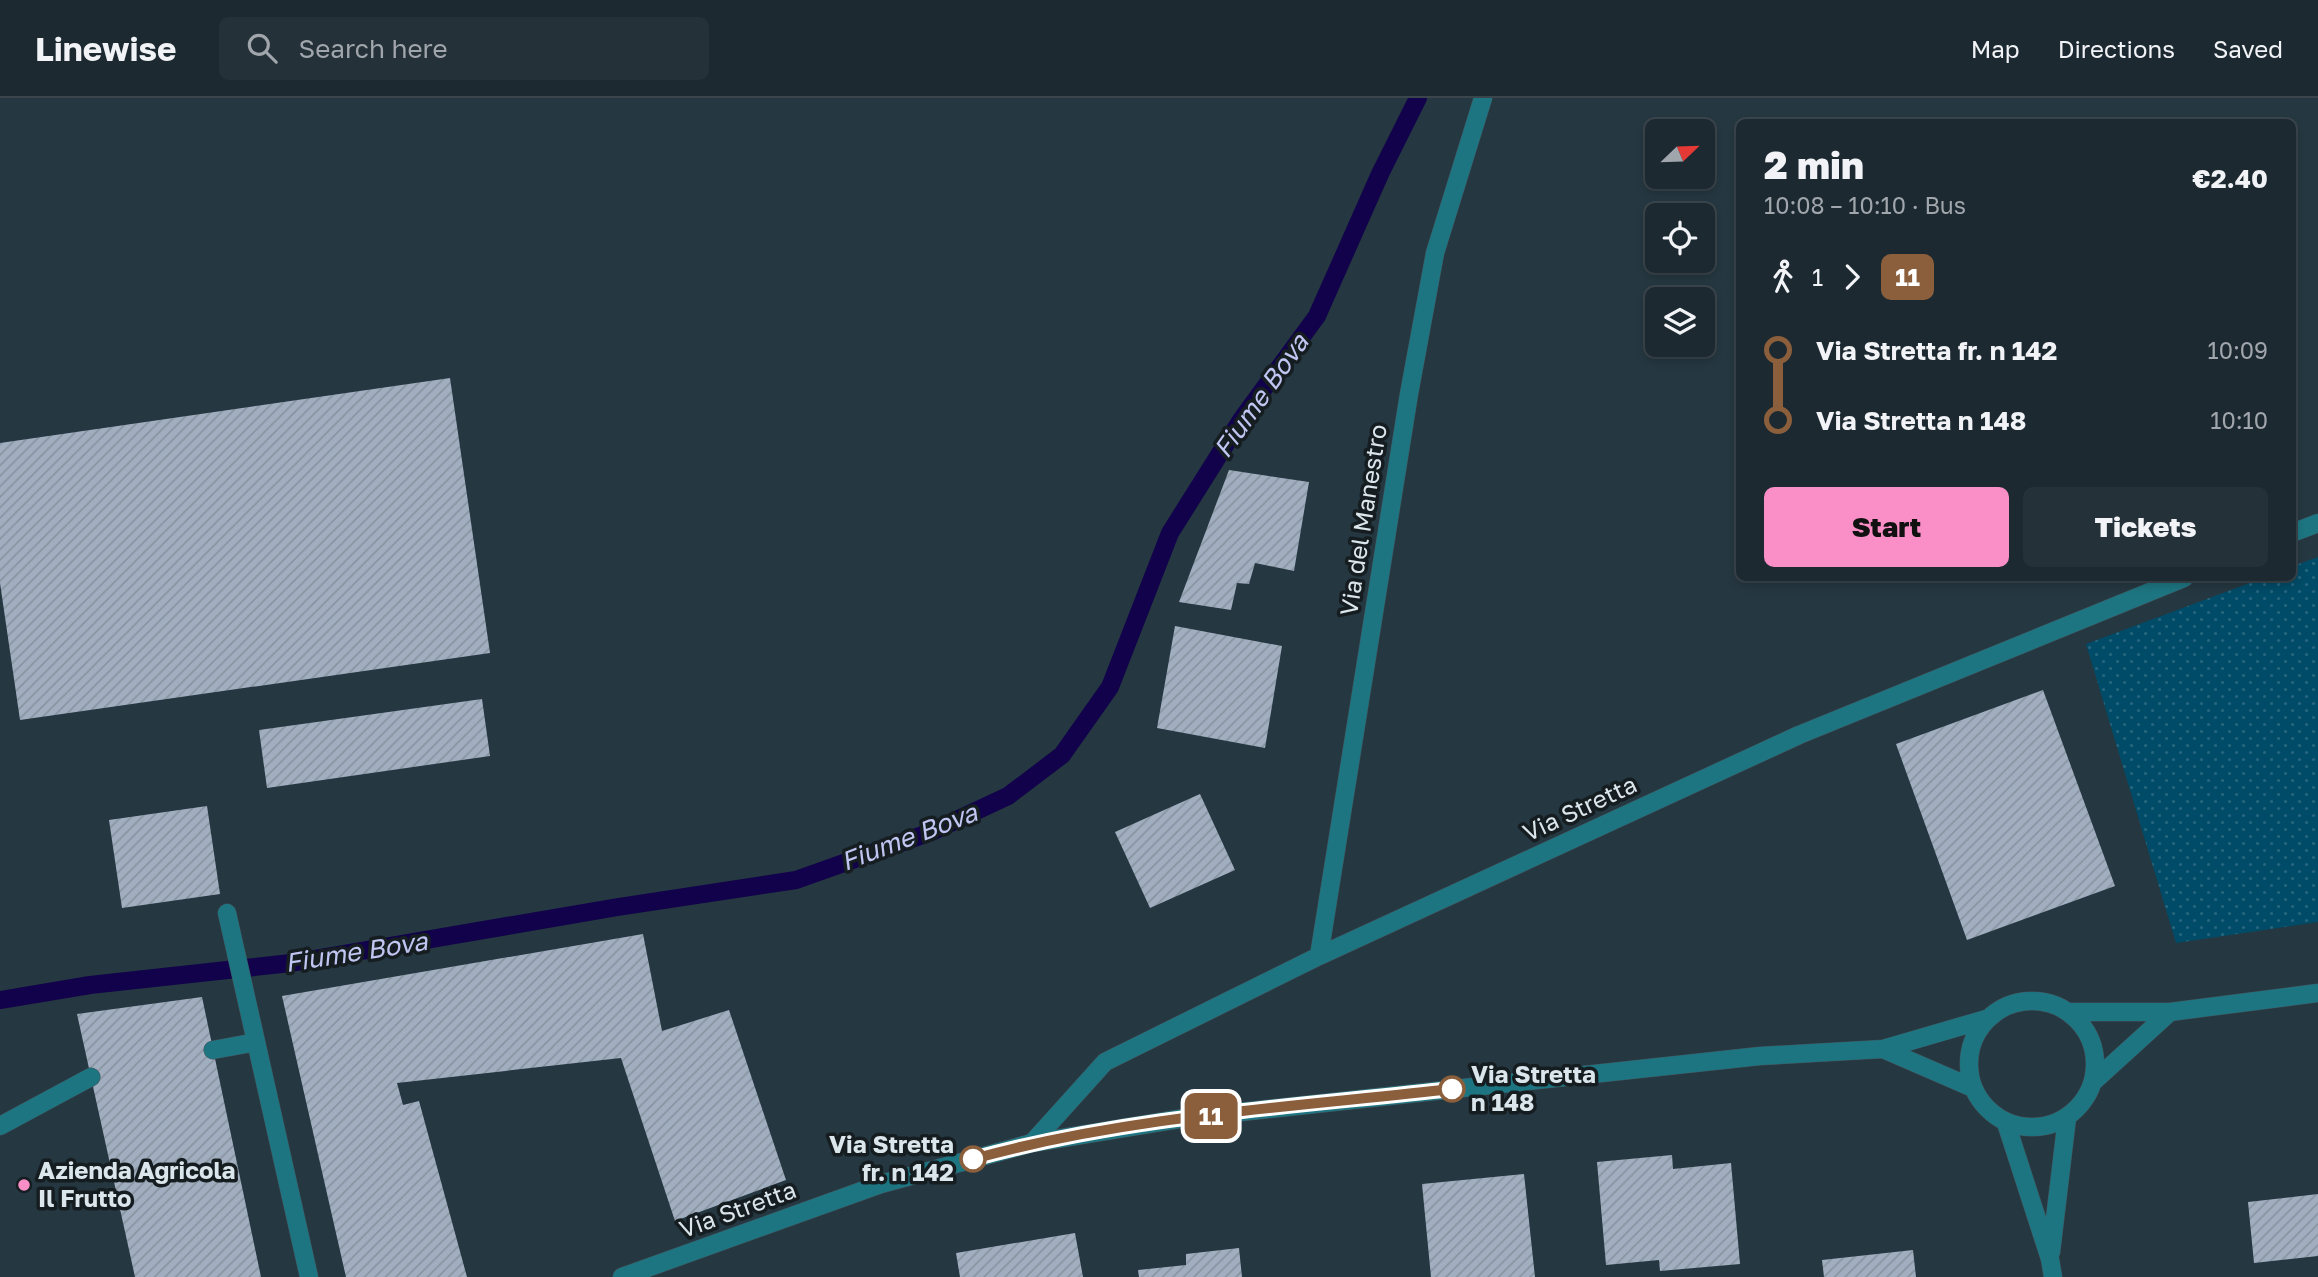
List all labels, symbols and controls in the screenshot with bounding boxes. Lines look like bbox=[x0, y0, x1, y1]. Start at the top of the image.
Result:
search box bbox=[219, 17, 709, 80]
text: Linewise bbox=[35, 29, 177, 68]
icon: search bbox=[243, 29, 281, 67]
text: Search here bbox=[299, 33, 448, 64]
text: Map bbox=[1971, 34, 2020, 63]
text: Directions bbox=[2058, 34, 2175, 63]
text: Saved bbox=[2213, 34, 2283, 63]
north arrow bbox=[1645, 119, 1715, 189]
map controls bbox=[1645, 119, 1715, 357]
text: 2 min bbox=[1764, 142, 1864, 187]
text: €2.40 bbox=[2192, 163, 2268, 194]
text: 10:08 – 10:10 · Bus bbox=[1764, 191, 1966, 219]
button: locate bbox=[1645, 203, 1715, 273]
icon: walk bbox=[1764, 258, 1802, 296]
icon: forward bbox=[1833, 258, 1871, 296]
text: 11 bbox=[1895, 262, 1920, 291]
text: 1 bbox=[1812, 263, 1823, 291]
button: layers bbox=[1645, 287, 1715, 357]
water label: Fiume Bova bbox=[1207, 327, 1315, 463]
text: Via Stretta fr. n 142 bbox=[1816, 335, 2057, 366]
text: 10:09 bbox=[2208, 336, 2268, 364]
text: Via Stretta n 148 bbox=[1816, 405, 2026, 436]
text: 10:10 bbox=[2210, 406, 2268, 434]
street label: Via del Manestro bbox=[1333, 422, 1392, 617]
button: Start bbox=[1764, 487, 2009, 567]
button: Tickets bbox=[2023, 487, 2268, 567]
street label: Via Stretta bbox=[1518, 769, 1641, 847]
water label: Fiume Bova bbox=[836, 796, 983, 877]
water label: Fiume Bova bbox=[283, 925, 431, 978]
place label: Via Stretta n 148 bbox=[1471, 1059, 1596, 1116]
marker: Via Stretta n 148 bbox=[1439, 1076, 1465, 1102]
line badge: 11 bbox=[1180, 1093, 1242, 1139]
text: 11 bbox=[1199, 1101, 1223, 1130]
place label: Via Stretta fr. n 142 bbox=[829, 1129, 954, 1186]
marker: Via Stretta fr. n 142 bbox=[960, 1146, 986, 1172]
place label: Azienda Agricola Il Frutto bbox=[38, 1155, 235, 1212]
street label: Via Stretta bbox=[675, 1174, 800, 1243]
marker: Azienda Agricola Il Frutto bbox=[16, 1177, 32, 1193]

